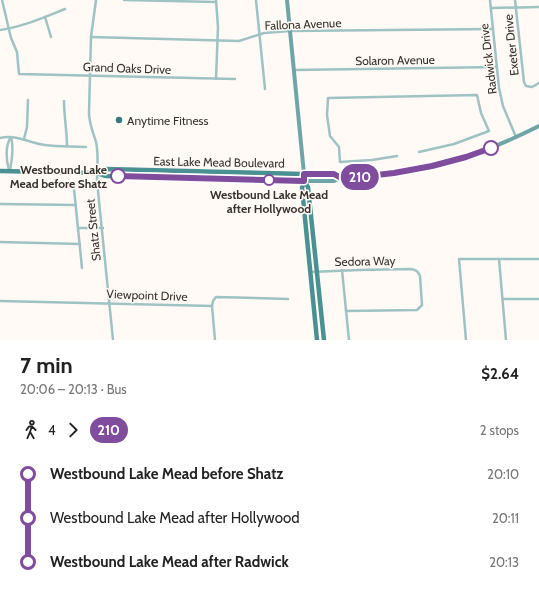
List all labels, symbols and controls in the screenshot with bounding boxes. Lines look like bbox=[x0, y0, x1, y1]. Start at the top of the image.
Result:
street label: Exeter Drive bbox=[500, 13, 522, 77]
street label: Fallona Avenue bbox=[264, 15, 342, 33]
street label: Radwick Drive bbox=[476, 23, 500, 95]
street label: Solaron Avenue bbox=[355, 52, 435, 68]
street label: Grand Oaks Drive bbox=[83, 59, 171, 77]
place label: Anytime Fitness bbox=[127, 113, 209, 128]
marker: Anytime Fitness bbox=[114, 115, 124, 125]
unlabelled marker bbox=[483, 140, 499, 156]
street label: East Lake Mead Boulevard bbox=[153, 153, 285, 171]
place label: Westbound Lake Mead before Shatz bbox=[10, 162, 107, 191]
line badge: 210 bbox=[337, 164, 383, 190]
marker: Westbound Lake Mead before Shatz bbox=[110, 168, 126, 184]
text: 210 bbox=[349, 168, 371, 186]
marker: Westbound Lake Mead after Hollywood bbox=[263, 174, 275, 186]
place label: Westbound Lake Mead after Hollywood bbox=[210, 187, 328, 216]
street label: Shatz Street bbox=[82, 198, 104, 262]
street label: Sedora Way bbox=[334, 253, 396, 269]
street label: Viewpoint Drive bbox=[106, 286, 188, 304]
text: 7 min bbox=[20, 352, 73, 379]
text: $2.64 bbox=[481, 365, 519, 383]
text: 20:06 – 20:13 · Bus bbox=[20, 381, 127, 397]
icon: walk bbox=[20, 419, 42, 441]
icon: forward bbox=[62, 419, 84, 441]
text: 210 bbox=[98, 421, 120, 439]
text: 4 bbox=[48, 422, 56, 438]
text: 2 stops bbox=[480, 422, 519, 438]
text: Westbound Lake Mead before Shatz bbox=[50, 465, 283, 483]
text: 20:10 bbox=[487, 466, 519, 482]
text: Westbound Lake Mead after Hollywood bbox=[50, 509, 300, 527]
text: 20:11 bbox=[492, 510, 519, 526]
text: Westbound Lake Mead after Radwick bbox=[50, 553, 289, 571]
text: 20:13 bbox=[489, 554, 519, 570]

